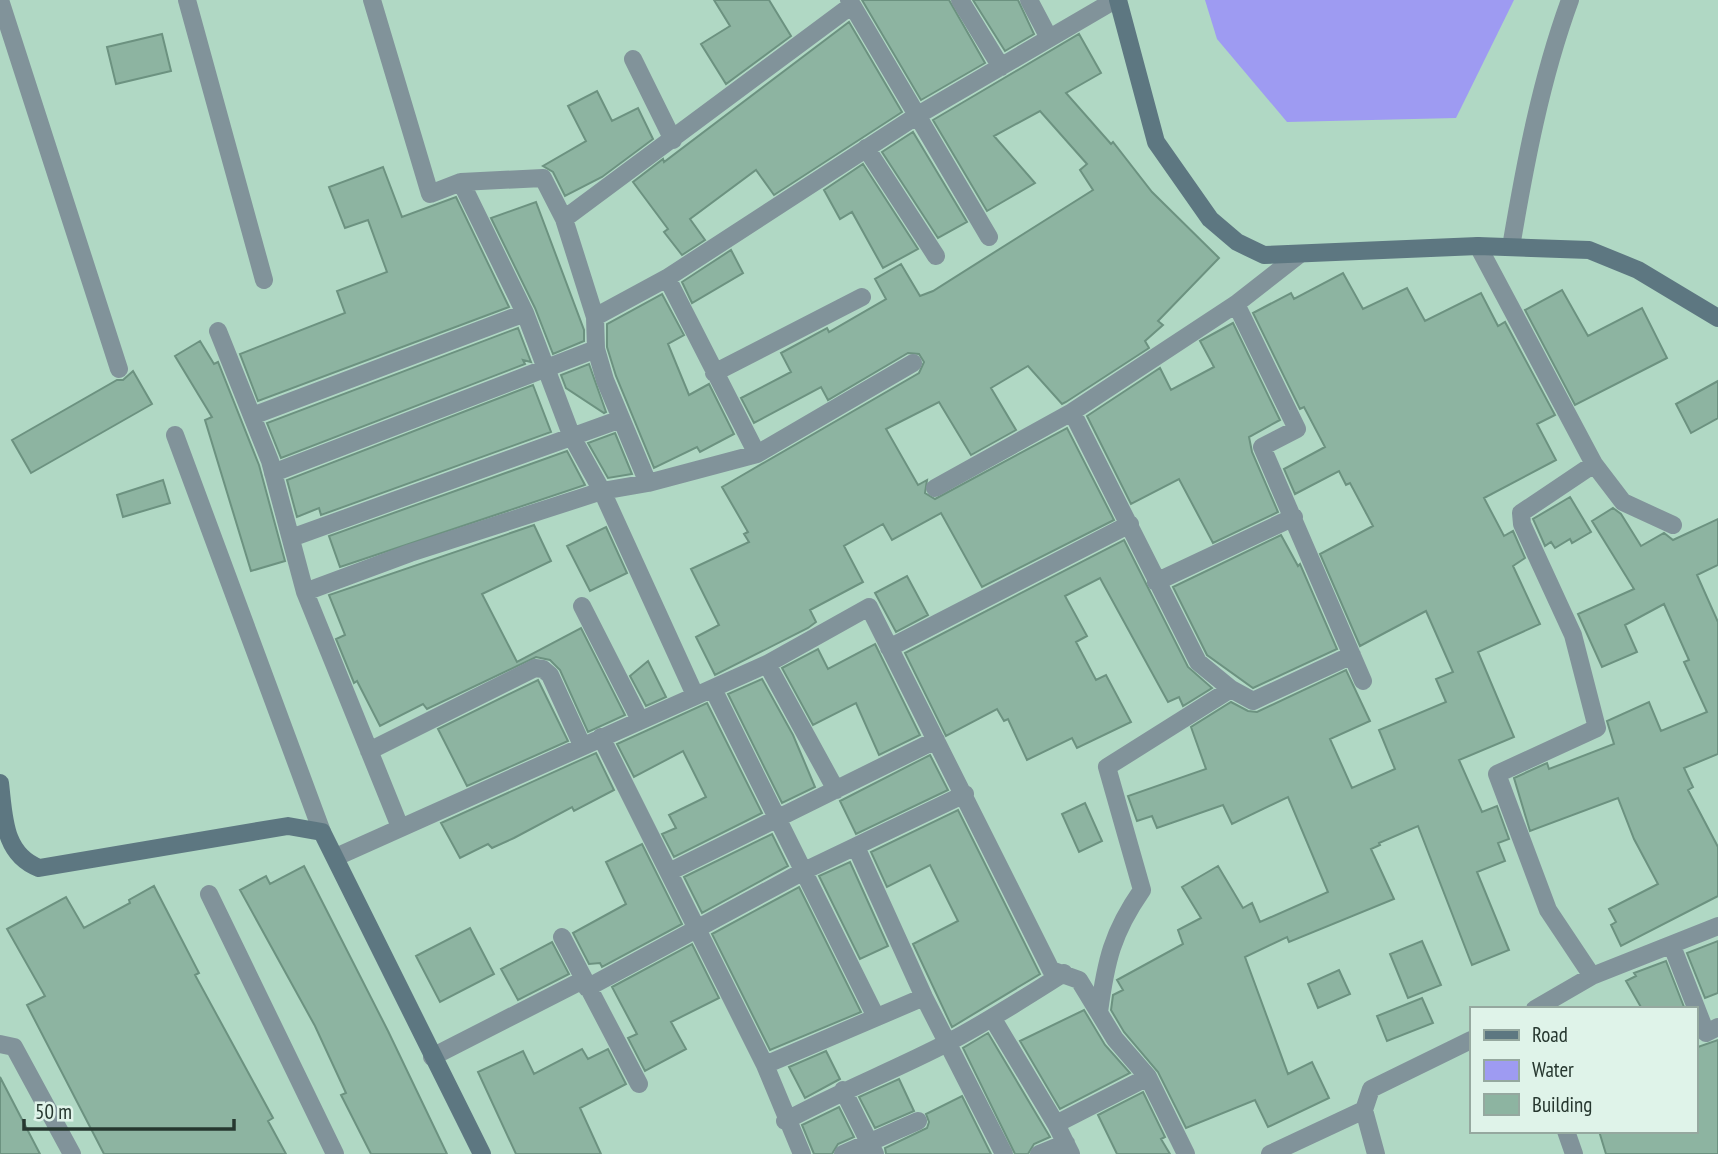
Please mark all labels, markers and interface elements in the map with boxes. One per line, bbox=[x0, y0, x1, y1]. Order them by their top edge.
legend bbox=[1470, 1007, 1697, 1133]
text: Road bbox=[1532, 1021, 1568, 1048]
text: Water bbox=[1532, 1056, 1574, 1083]
scale bar bbox=[24, 1088, 234, 1132]
text: Building bbox=[1532, 1091, 1592, 1118]
text: 50 m bbox=[35, 1098, 72, 1125]

